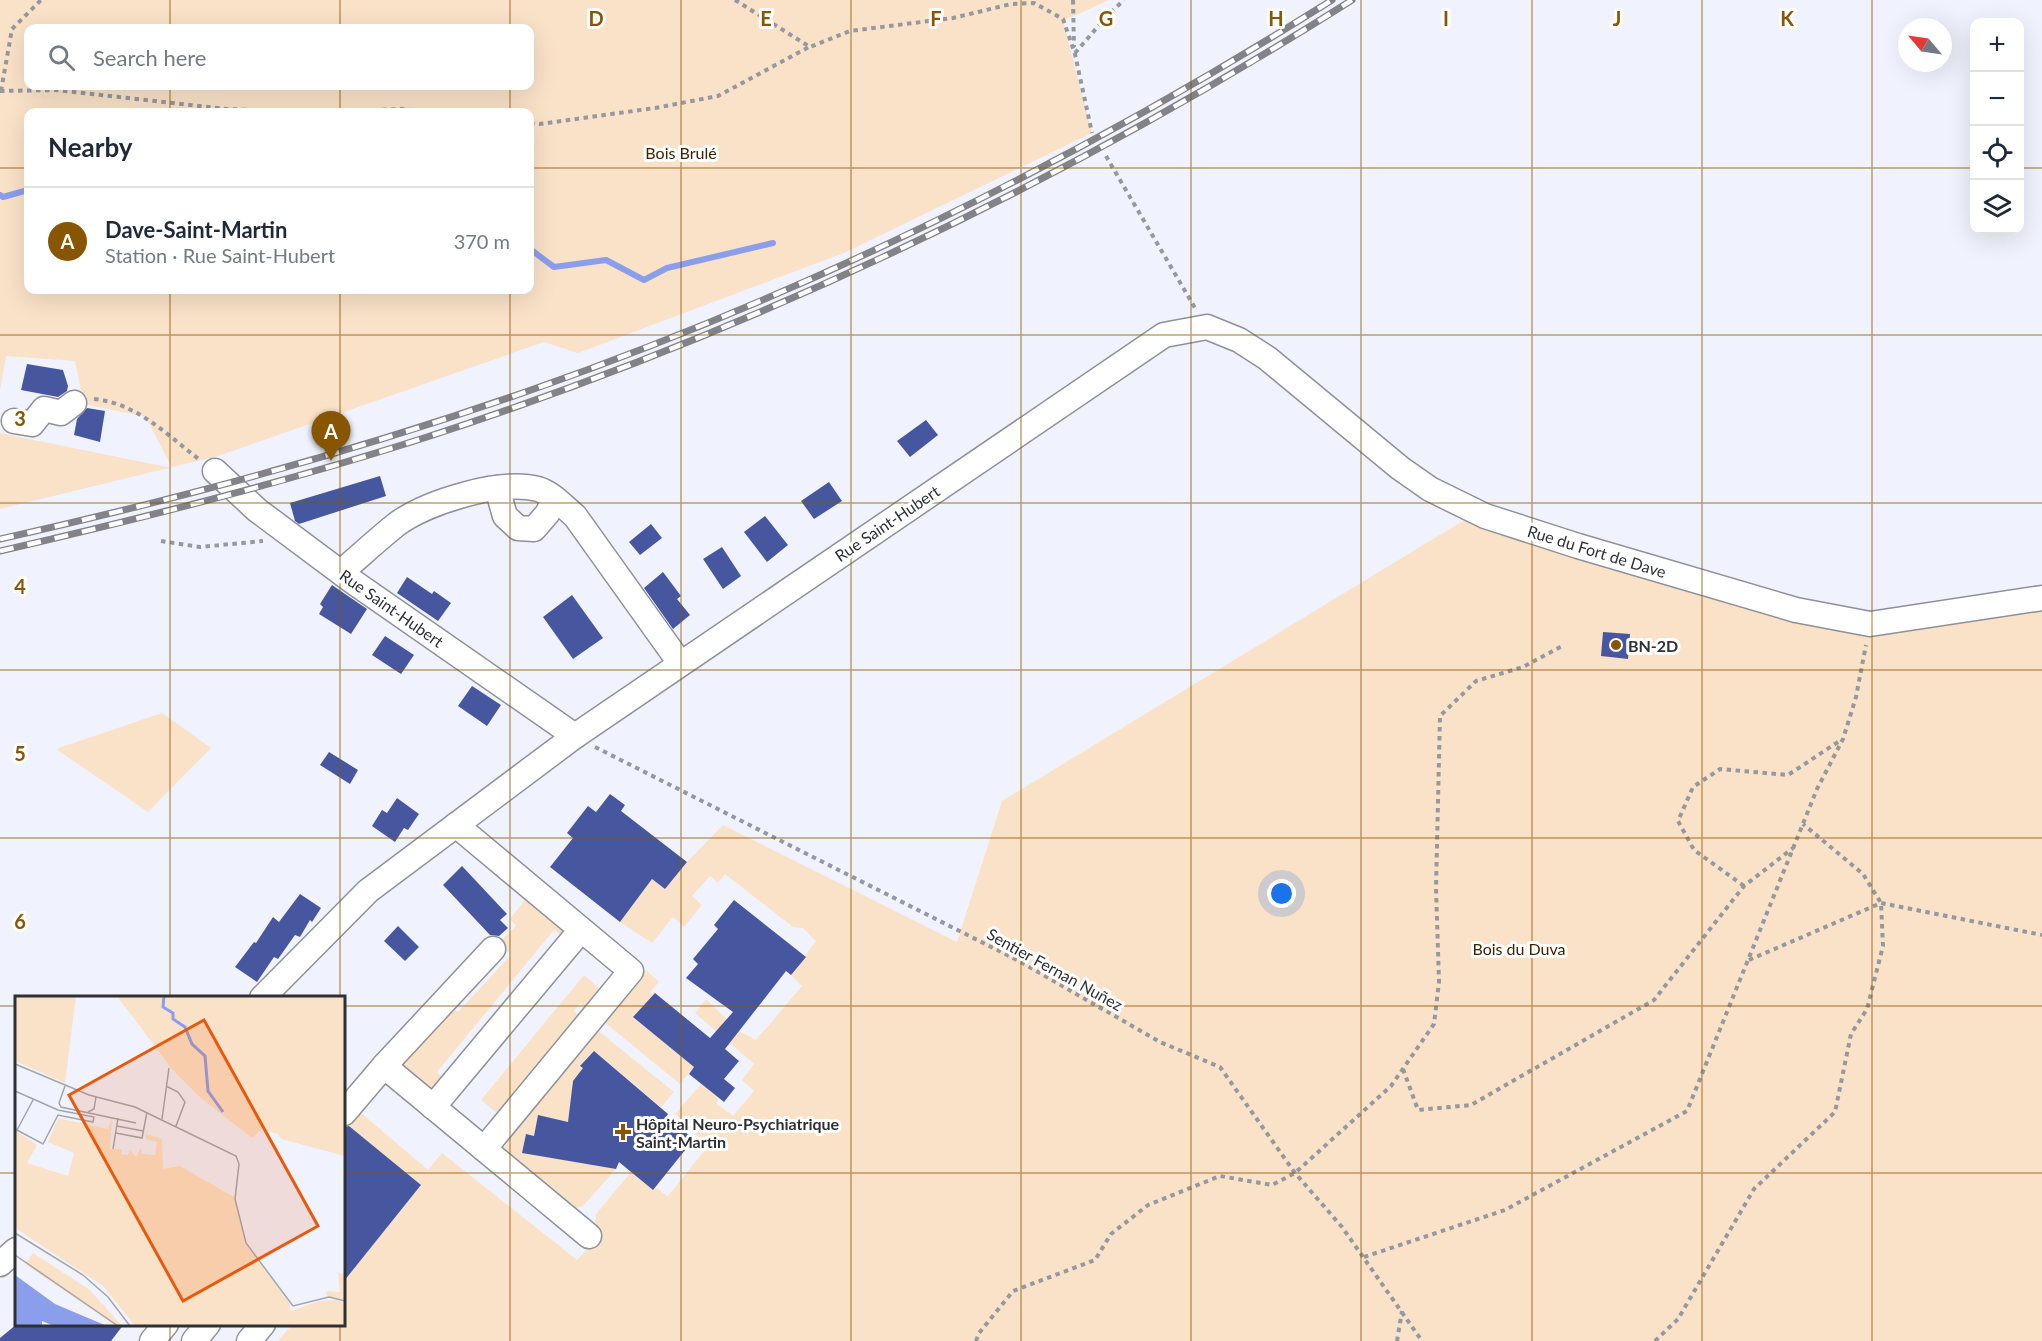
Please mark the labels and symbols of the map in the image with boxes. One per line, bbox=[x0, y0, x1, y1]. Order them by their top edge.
text: D bbox=[588, 6, 604, 30]
text: E bbox=[760, 6, 772, 30]
text: F bbox=[930, 6, 942, 30]
text: G bbox=[1099, 6, 1113, 30]
text: H bbox=[1268, 6, 1284, 30]
text: I bbox=[1443, 6, 1449, 30]
text: J bbox=[1613, 6, 1621, 30]
text: K bbox=[1780, 6, 1794, 30]
north arrow bbox=[1898, 18, 1952, 72]
park label: Bois Brulé bbox=[645, 143, 717, 162]
text: 3 bbox=[14, 406, 26, 430]
pin: A bbox=[312, 412, 350, 461]
street label: Rue Saint-Hubert bbox=[831, 481, 943, 565]
street label: Rue du Fort de Dave bbox=[1525, 521, 1669, 581]
street label: Rue Saint-Hubert bbox=[337, 565, 448, 651]
text: 4 bbox=[14, 574, 26, 598]
place label: BN-2D bbox=[1628, 636, 1678, 655]
marker: BN-2D bbox=[1609, 638, 1623, 652]
text: 5 bbox=[14, 741, 26, 765]
your location bbox=[1267, 879, 1296, 908]
text: 6 bbox=[14, 909, 26, 933]
street label: Sentier Fernan Nuñez bbox=[984, 924, 1126, 1014]
park label: Bois du Duva bbox=[1472, 939, 1566, 958]
inset map bbox=[15, 996, 345, 1326]
place label: Hôpital Neuro-Psychiatrique Saint-Martin bbox=[636, 1114, 840, 1151]
marker: Hôpital Neuro-Psychiatrique Saint-Martin bbox=[614, 1123, 632, 1141]

